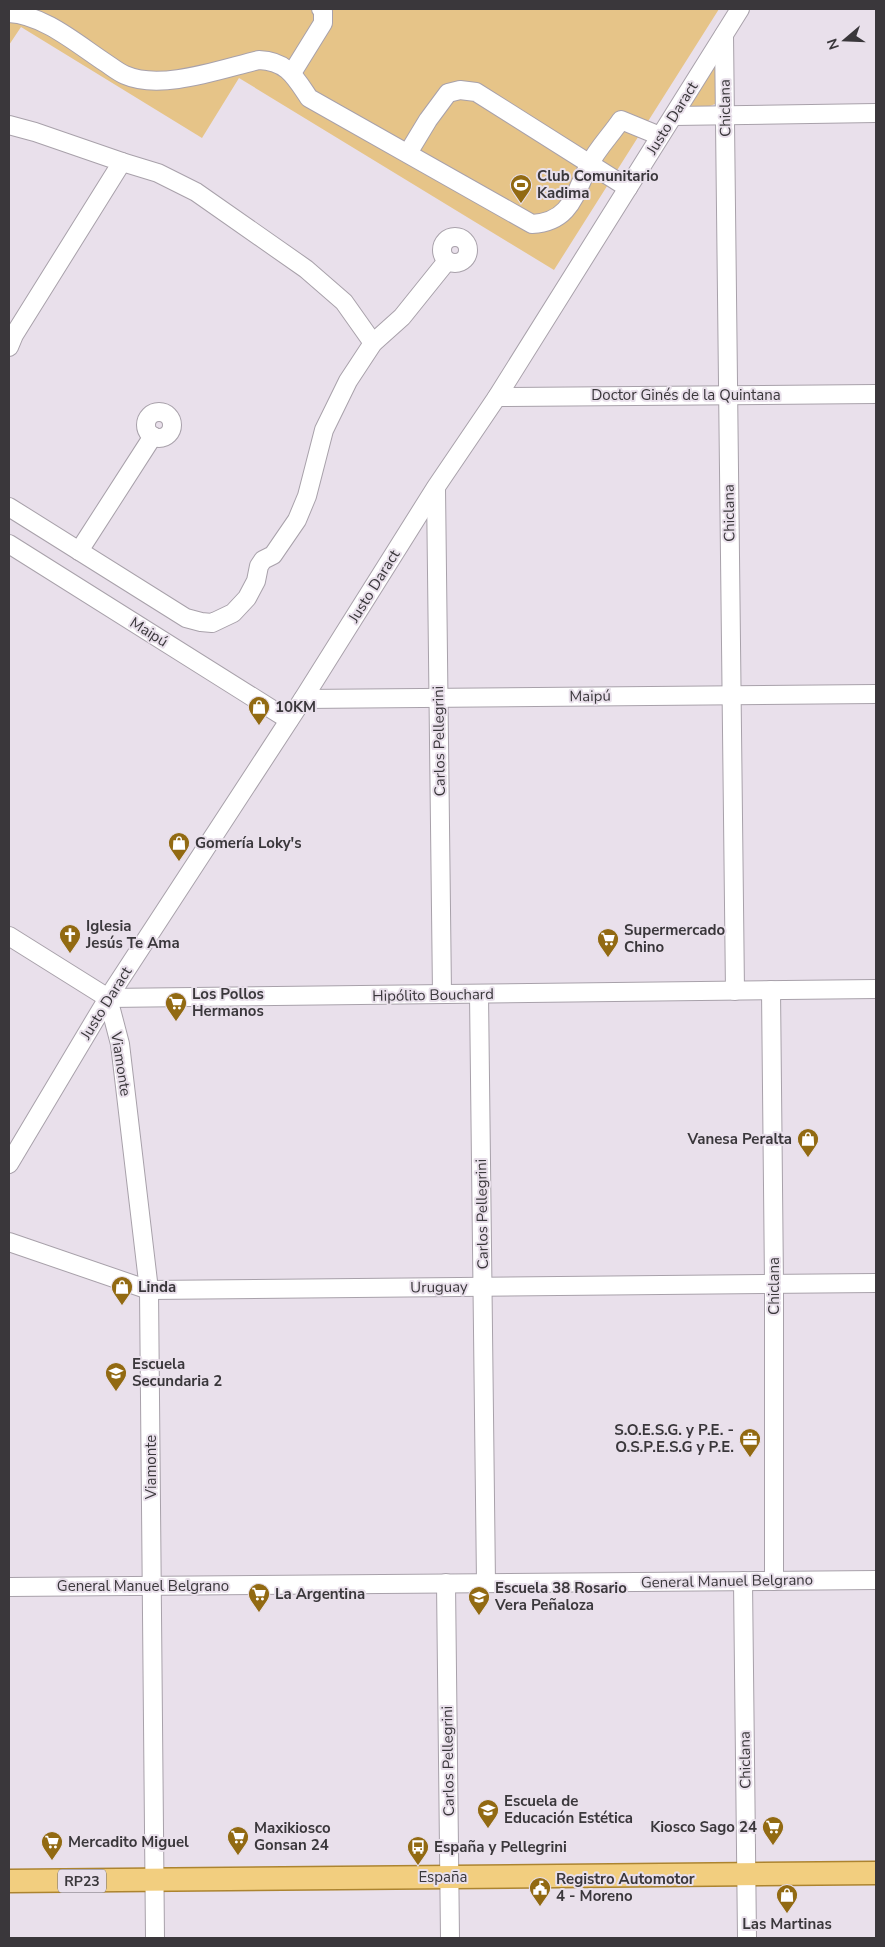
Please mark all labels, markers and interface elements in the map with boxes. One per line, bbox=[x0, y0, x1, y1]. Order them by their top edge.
north arrow bbox=[820, 15, 870, 65]
text: N bbox=[822, 36, 844, 52]
street label: Justo Daract bbox=[641, 77, 703, 159]
street label: Chiclana bbox=[714, 79, 736, 137]
place label: Club Comunitario Kadima bbox=[537, 166, 659, 203]
sports icon: Club Comunitario Kadima bbox=[509, 173, 533, 204]
street label: Doctor Ginés de la Quintana bbox=[591, 385, 781, 405]
street label: Chiclana bbox=[718, 484, 740, 542]
street label: Justo Daract bbox=[343, 545, 405, 627]
street label: Maipú bbox=[126, 613, 172, 651]
street label: Carlos Pellegrini bbox=[428, 686, 450, 796]
street label: Maipú bbox=[569, 686, 611, 706]
shop icon: 10KM bbox=[247, 695, 271, 726]
place label: 10KM bbox=[275, 697, 316, 717]
shop icon: Gomería Loky's bbox=[167, 831, 191, 862]
place label: Gomería Loky's bbox=[195, 833, 302, 853]
place label: Iglesia Jesús Te Ama bbox=[85, 916, 180, 953]
place label: Supermercado Chino bbox=[624, 920, 725, 957]
church icon: Iglesia Jesús Te Ama bbox=[58, 923, 82, 954]
supermarket icon: Supermercado Chino bbox=[596, 927, 620, 958]
street label: Justo Daract bbox=[75, 962, 137, 1044]
place label: Los Pollos Hermanos bbox=[192, 984, 264, 1021]
street label: Hipólito Bouchard bbox=[372, 984, 494, 1006]
supermarket icon: Los Pollos Hermanos bbox=[164, 991, 188, 1022]
street label: Viamonte bbox=[106, 1030, 136, 1097]
shop icon: Vanesa Peralta bbox=[796, 1127, 820, 1158]
place label: Vanesa Peralta bbox=[686, 1129, 792, 1149]
street label: Carlos Pellegrini bbox=[471, 1159, 493, 1269]
street label: Chiclana bbox=[764, 1257, 784, 1315]
shop icon: Linda bbox=[110, 1275, 134, 1306]
street label: Uruguay bbox=[410, 1276, 468, 1298]
place label: Linda bbox=[138, 1277, 176, 1297]
place label: Escuela Secundaria 2 bbox=[132, 1354, 222, 1391]
school or university icon: Escuela Secundaria 2 bbox=[104, 1361, 128, 1392]
place label: S.O.E.S.G. y P.E. - O.S.P.E.S.G y P.E. bbox=[614, 1420, 734, 1457]
office icon: S.O.E.S.G. y P.E. - O.S.P.E.S.G y P.E. bbox=[738, 1427, 762, 1458]
street label: Viamonte bbox=[141, 1435, 161, 1500]
street label: General Manuel Belgrano bbox=[641, 1569, 813, 1593]
street label: General Manuel Belgrano bbox=[57, 1576, 229, 1596]
place label: Escuela 38 Rosario Vera Peñaloza bbox=[494, 1578, 627, 1615]
supermarket icon: La Argentina bbox=[247, 1582, 271, 1613]
place label: La Argentina bbox=[275, 1584, 365, 1604]
school or university icon: Escuela 38 Rosario Vera Peñaloza bbox=[467, 1585, 491, 1616]
street label: Carlos Pellegrini bbox=[437, 1706, 459, 1816]
street label: Chiclana bbox=[734, 1731, 756, 1789]
place label: Escuela de Educación Estética bbox=[504, 1791, 633, 1828]
school or university icon: Escuela de Educación Estética bbox=[476, 1798, 500, 1829]
supermarket icon: Kiosco Sago 24 bbox=[761, 1815, 785, 1846]
place label: Kiosco Sago 24 bbox=[650, 1817, 757, 1837]
place label: Maxikiosco Gonsan 24 bbox=[254, 1818, 331, 1855]
supermarket icon: Maxikiosco Gonsan 24 bbox=[226, 1825, 250, 1856]
supermarket icon: Mercadito Miguel bbox=[40, 1830, 64, 1861]
place label: Mercadito Miguel bbox=[68, 1832, 189, 1852]
bus stop icon: España y Pellegrini bbox=[406, 1835, 430, 1866]
place label: España y Pellegrini bbox=[434, 1837, 567, 1857]
street label: España bbox=[418, 1867, 468, 1887]
place label: Registro Automotor 4 - Moreno bbox=[556, 1869, 695, 1906]
road number: RP23 bbox=[58, 1870, 106, 1892]
public building icon: Registro Automotor 4 - Moreno bbox=[528, 1876, 552, 1907]
shop icon: Las Martinas bbox=[775, 1883, 799, 1914]
place label: Las Martinas bbox=[742, 1914, 832, 1934]

